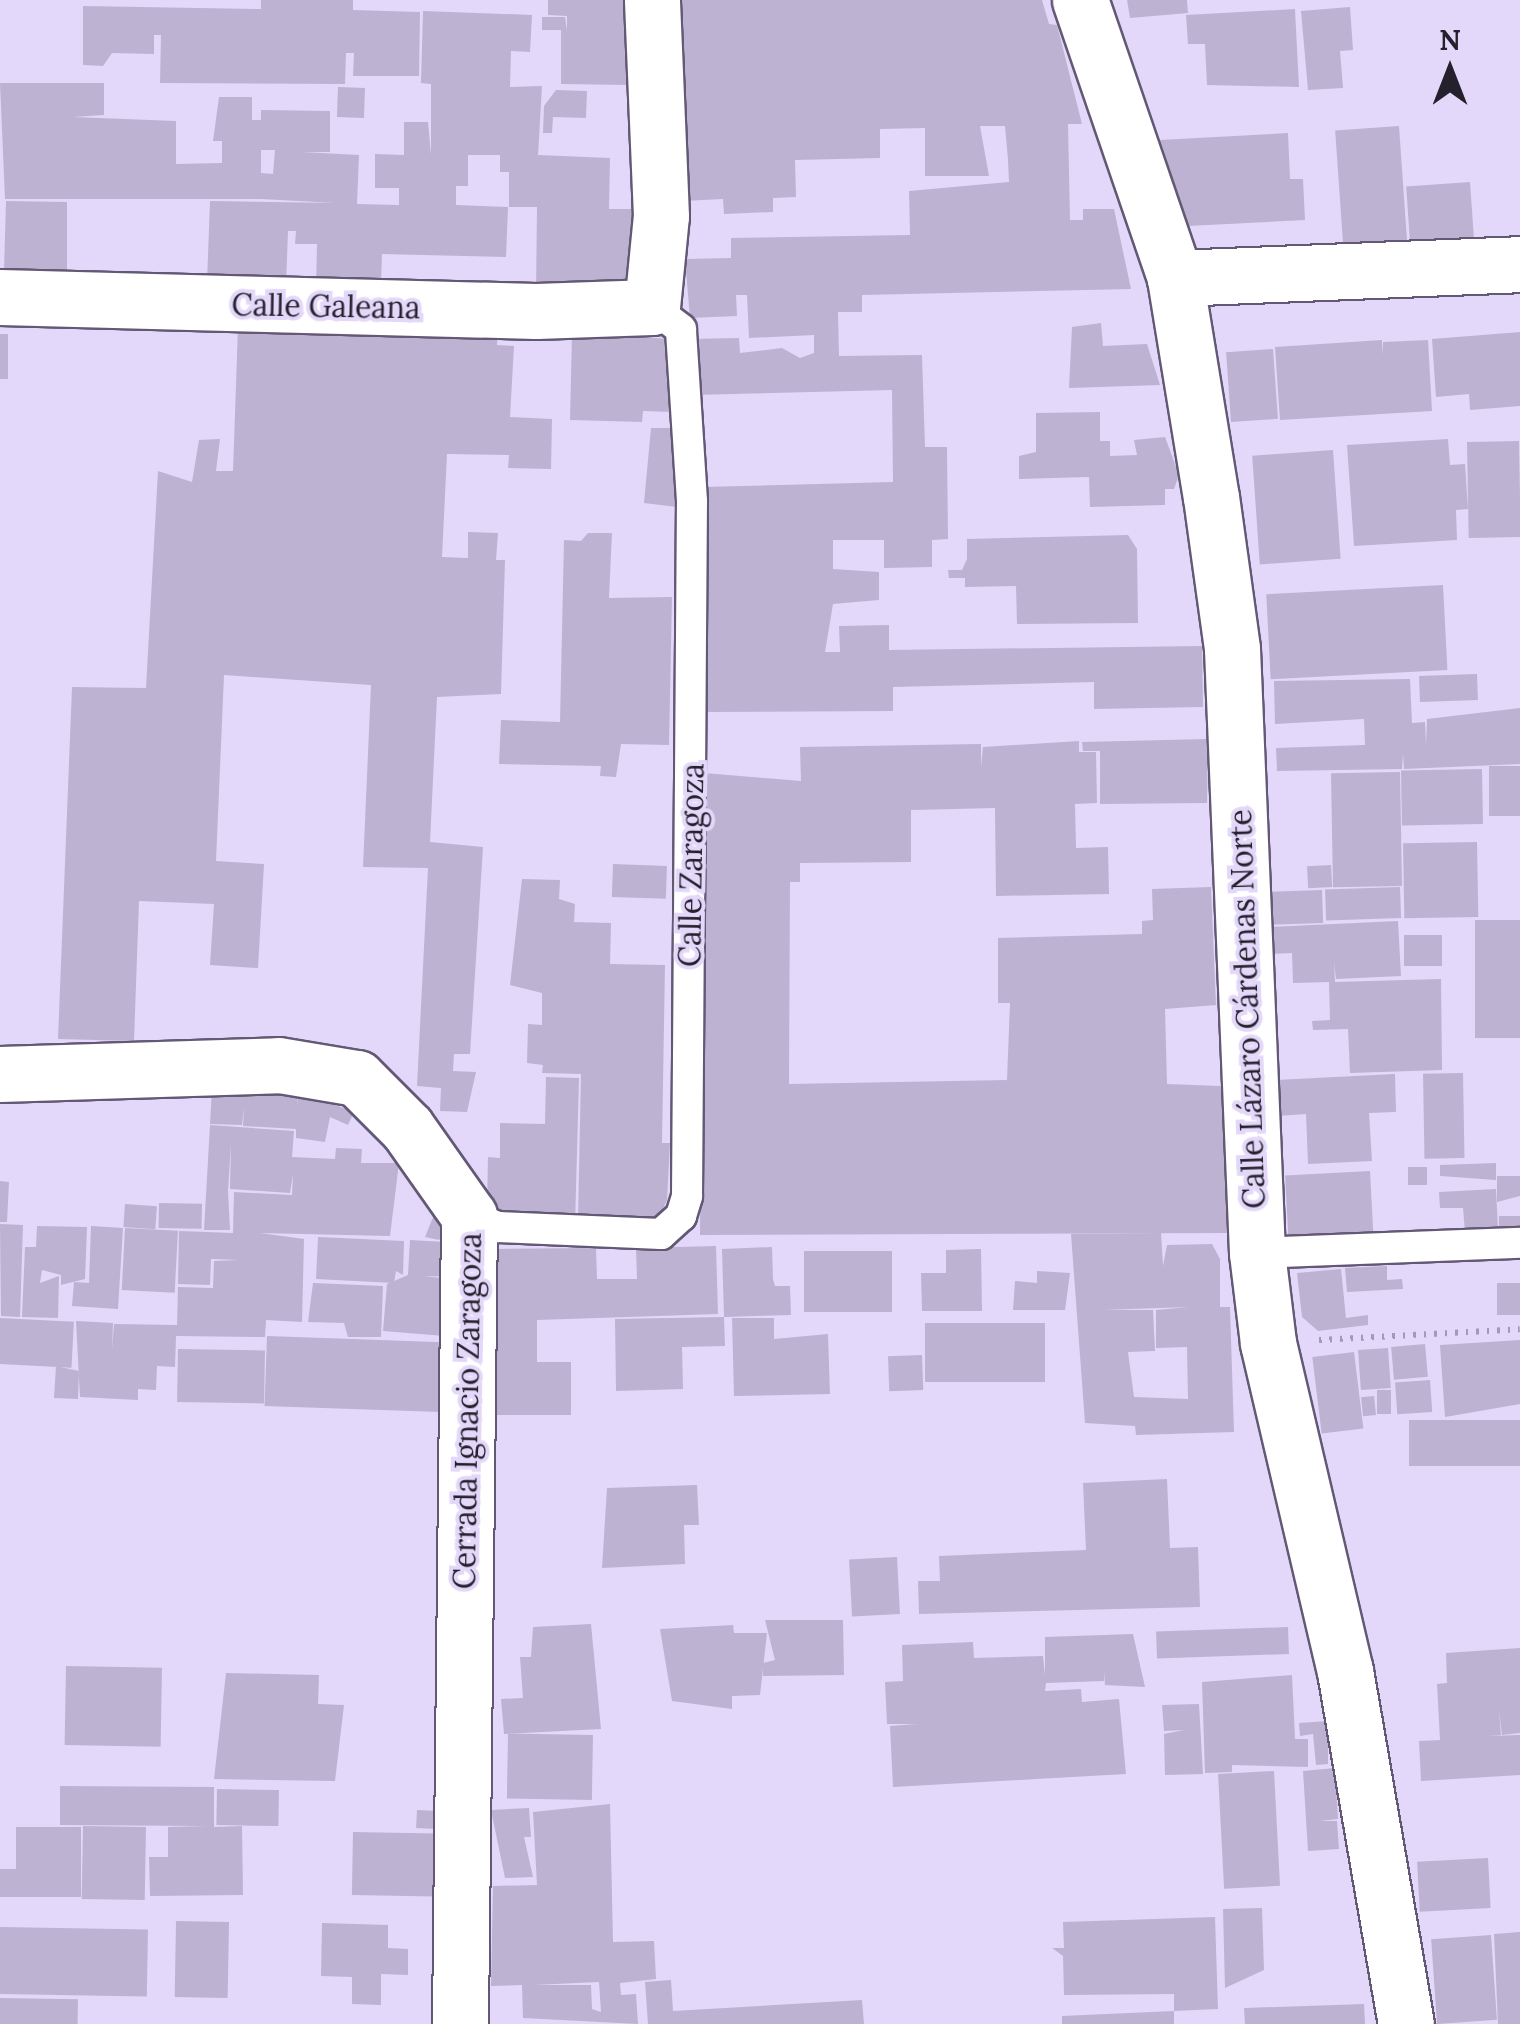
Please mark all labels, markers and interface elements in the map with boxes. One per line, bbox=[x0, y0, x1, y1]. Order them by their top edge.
north arrow bbox=[1400, 20, 1500, 120]
text: N bbox=[1439, 22, 1461, 58]
street label: Calle Galeana bbox=[231, 286, 421, 326]
street label: Calle Zaragoza bbox=[671, 763, 711, 967]
street label: Calle Lázaro Cárdenas Norte bbox=[1222, 809, 1272, 1209]
street label: Cerrada Ignacio Zaragoza bbox=[446, 1233, 488, 1589]

